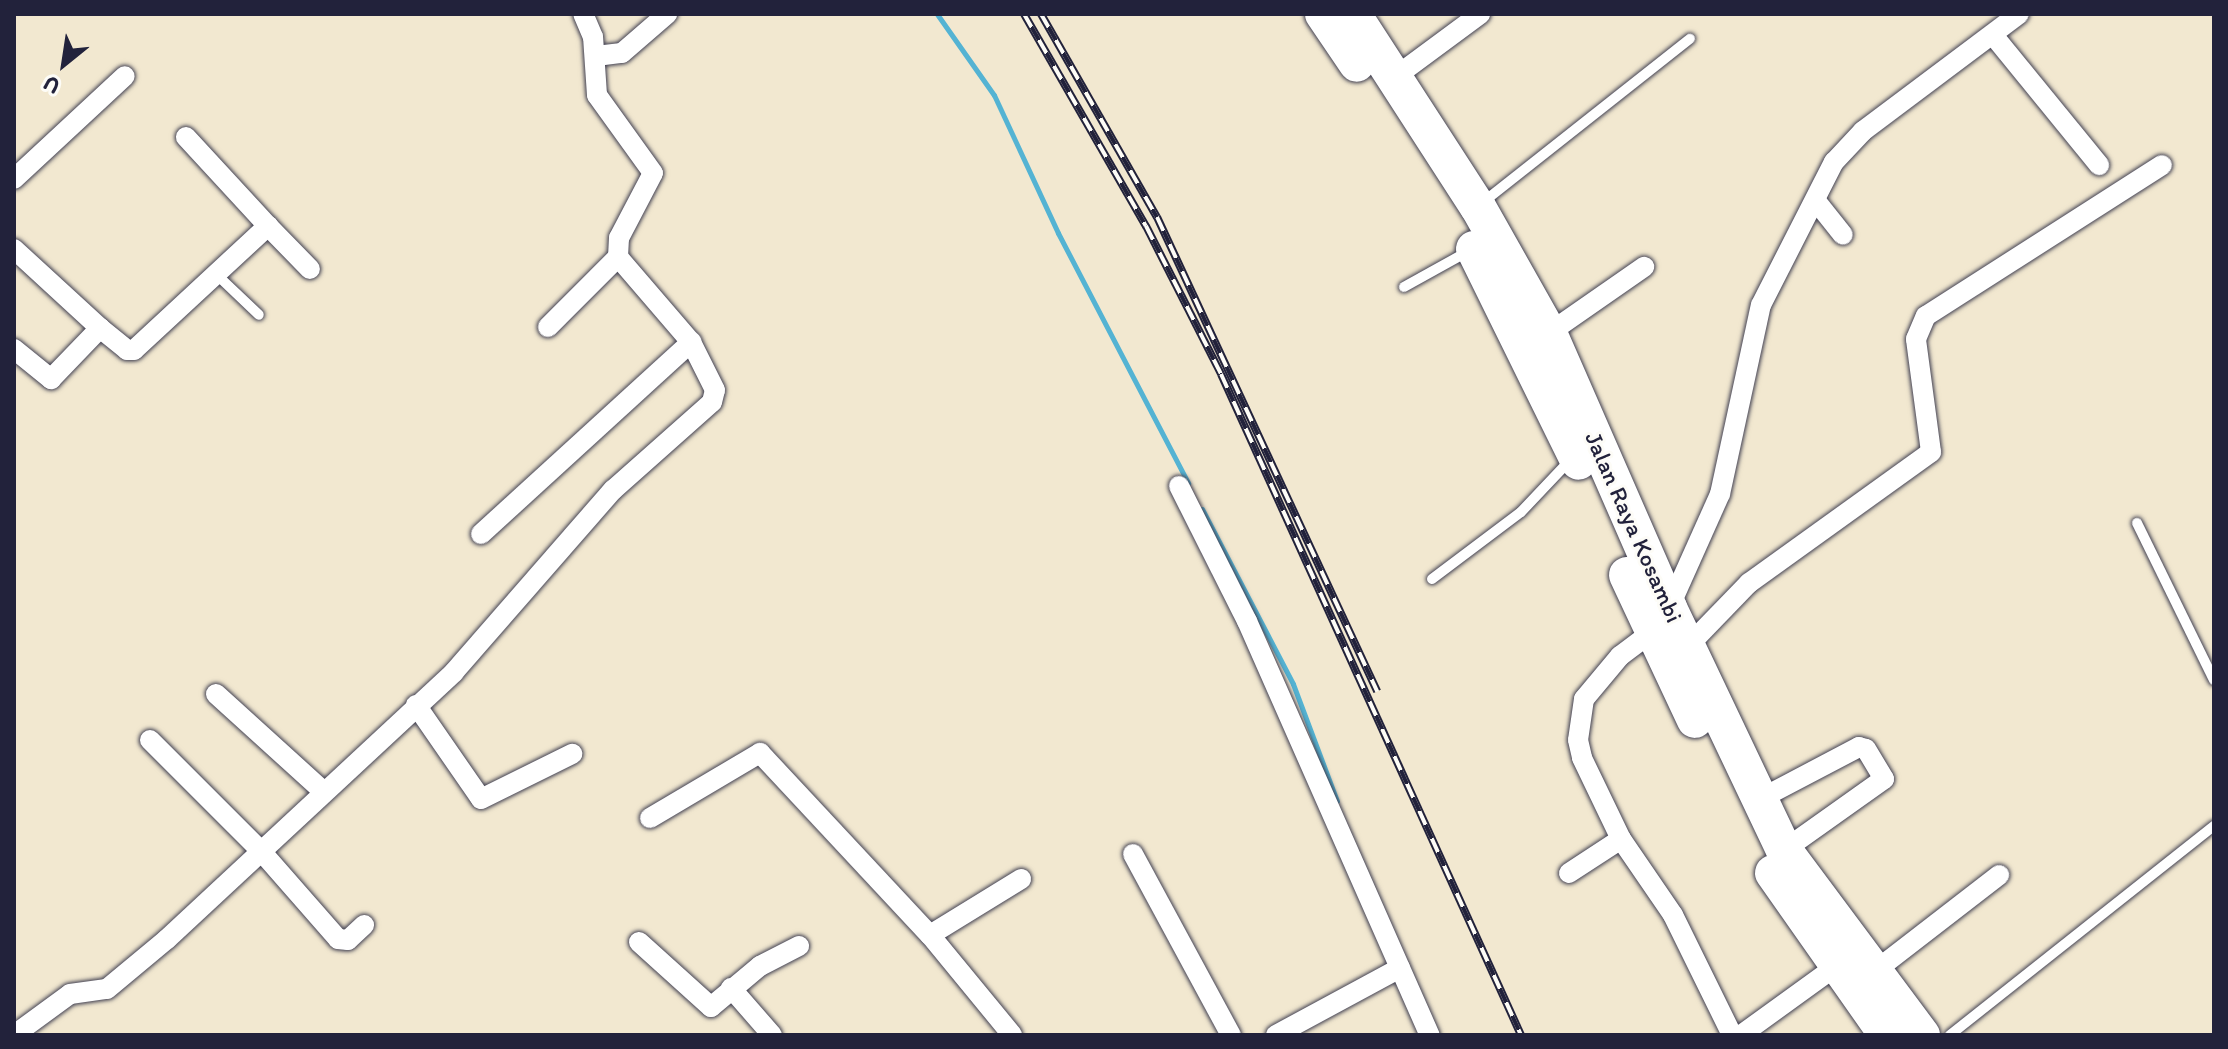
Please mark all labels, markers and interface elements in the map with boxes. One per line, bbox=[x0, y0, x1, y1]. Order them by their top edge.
north arrow bbox=[24, 24, 104, 104]
text: U bbox=[39, 70, 65, 101]
street label: Jalan Raya Kosambi bbox=[1579, 428, 1689, 626]

